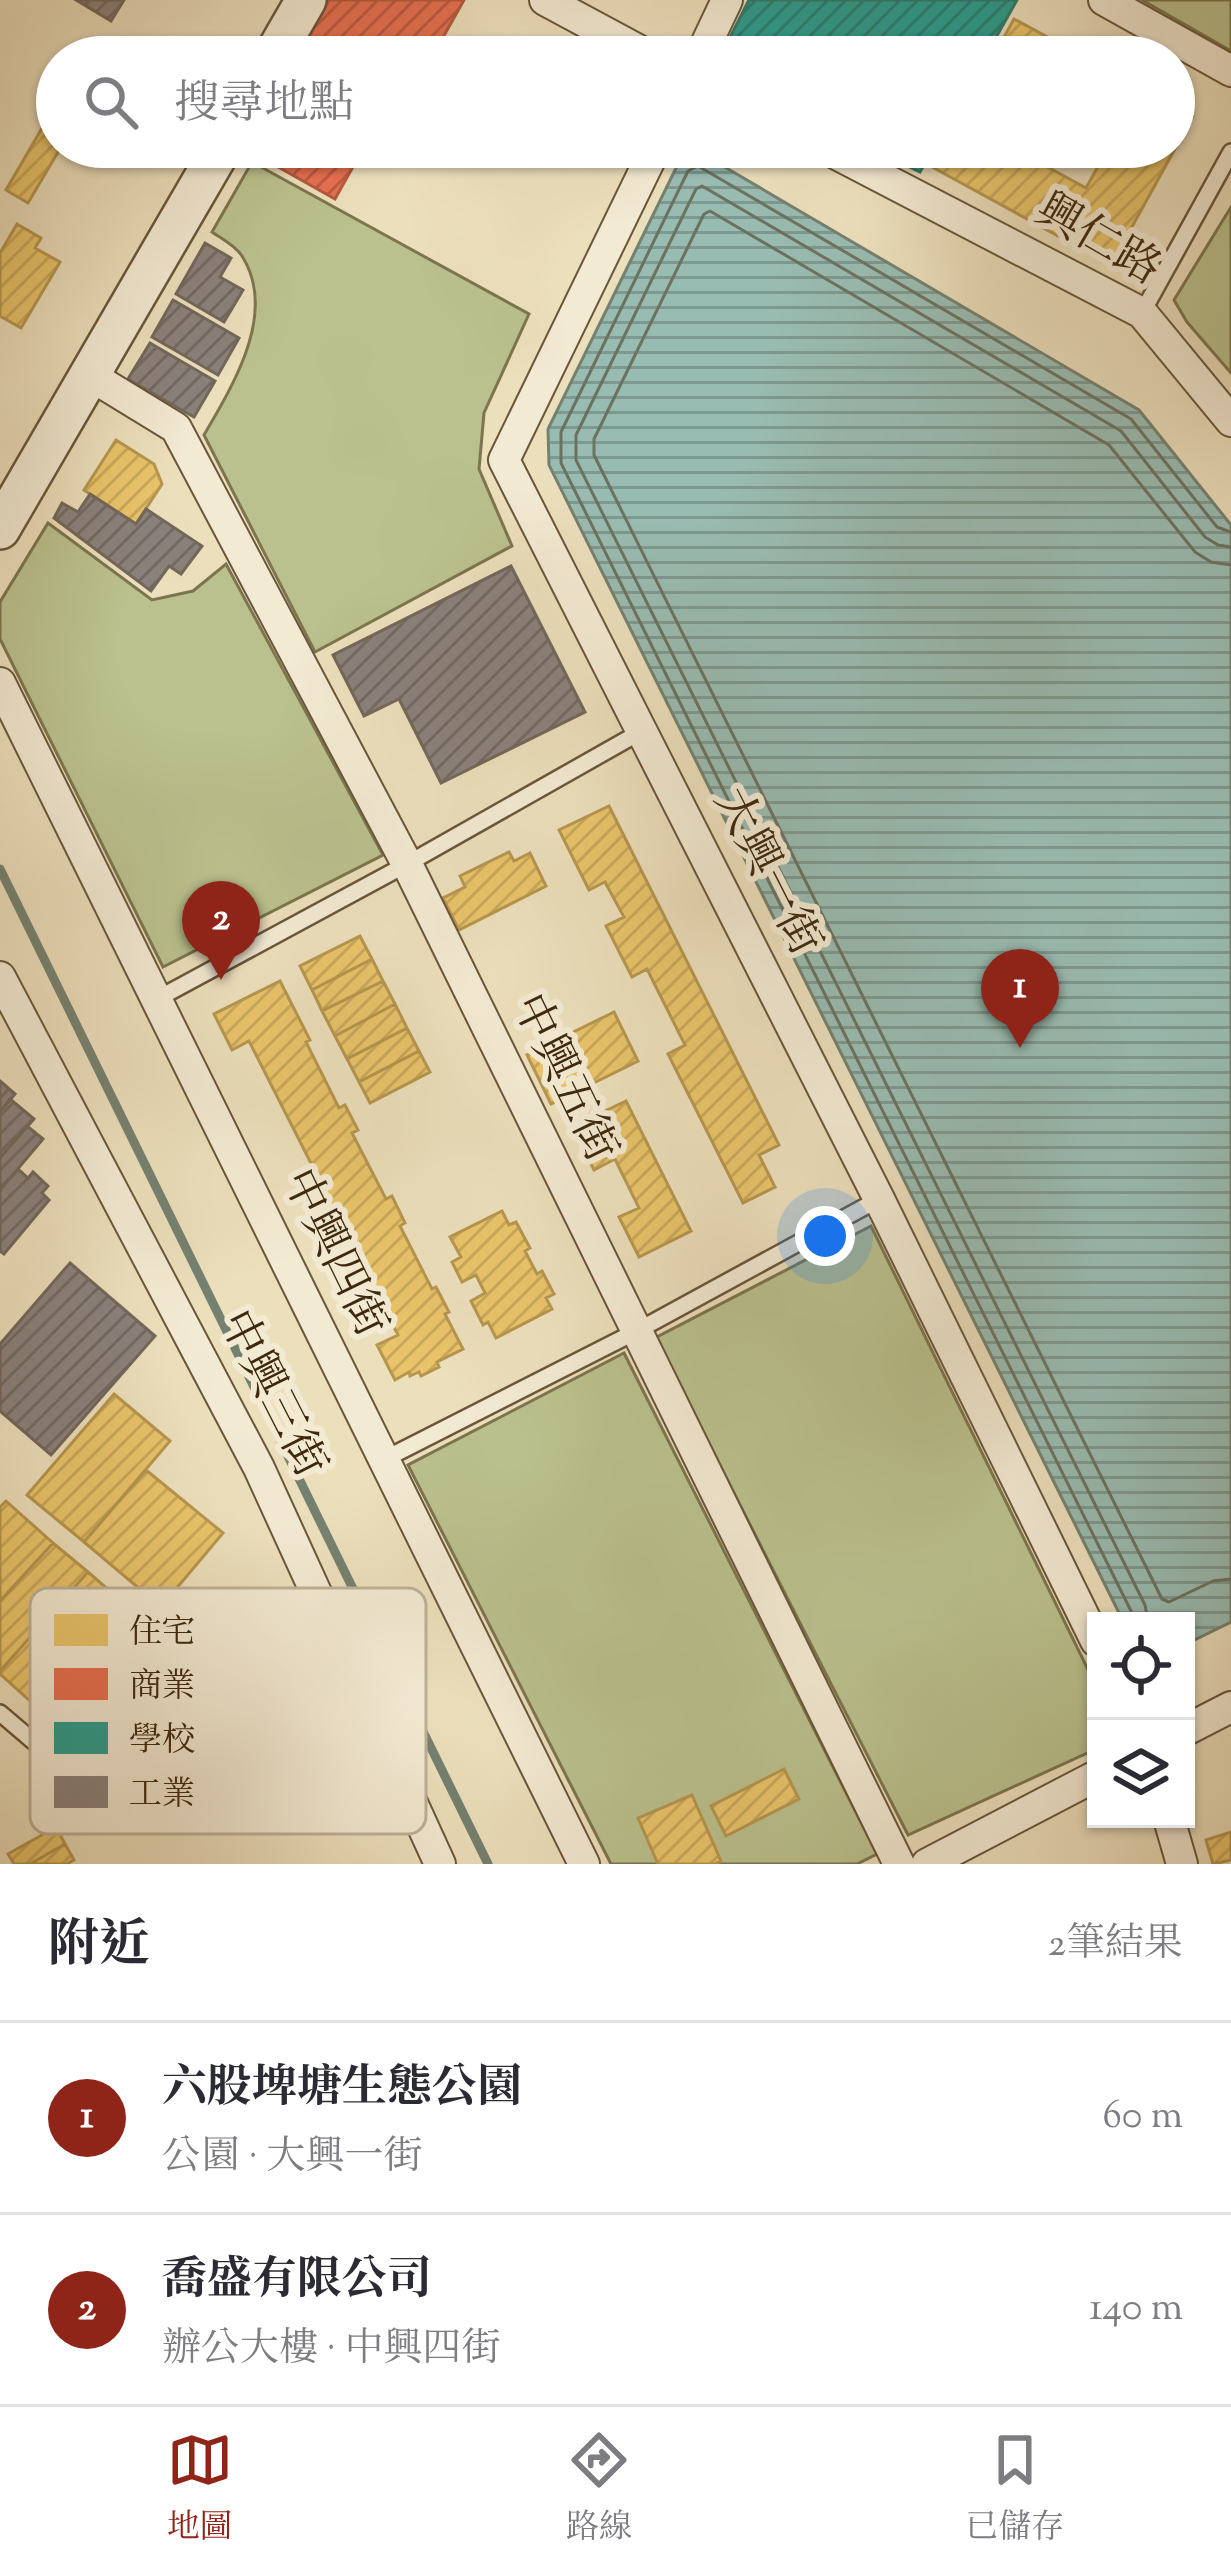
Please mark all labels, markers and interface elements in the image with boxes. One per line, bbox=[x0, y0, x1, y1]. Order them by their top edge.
search box bbox=[36, 36, 1195, 168]
icon: search bbox=[78, 69, 144, 135]
text: 搜尋地點 bbox=[174, 74, 354, 139]
street label: 興仁路 bbox=[1022, 180, 1172, 304]
street label: 大興一街 bbox=[695, 778, 835, 968]
pin: 2 bbox=[182, 881, 260, 980]
pin: 1 bbox=[981, 949, 1059, 1048]
street label: 中興五街 bbox=[493, 984, 631, 1174]
street label: 中興四街 bbox=[263, 1159, 401, 1349]
your location bbox=[795, 1206, 855, 1266]
street label: 中興三街 bbox=[200, 1300, 340, 1490]
legend bbox=[30, 1588, 426, 1834]
text: 住宅 bbox=[129, 1610, 195, 1658]
map controls bbox=[1087, 1612, 1195, 1828]
button: locate bbox=[1087, 1612, 1195, 1720]
text: 商業 bbox=[129, 1664, 195, 1712]
text: 學校 bbox=[129, 1718, 195, 1766]
button: layers bbox=[1087, 1720, 1195, 1828]
text: 工業 bbox=[129, 1772, 195, 1820]
text: 附近 bbox=[48, 1911, 150, 1984]
text: 2筆結果 bbox=[1048, 1918, 1183, 1974]
text: 六股埤塘生態公園 bbox=[162, 2058, 522, 2123]
text: 1 bbox=[80, 2090, 94, 2146]
text: 60 m bbox=[1102, 2090, 1183, 2146]
text: 公園 · 大興一街 bbox=[162, 2131, 422, 2187]
text: 喬盛有限公司 bbox=[162, 2250, 432, 2315]
text: 2 bbox=[78, 2282, 96, 2338]
text: 140 m bbox=[1089, 2282, 1183, 2338]
text: 辦公大樓 · 中興四街 bbox=[162, 2323, 500, 2379]
tab: 地圖 bbox=[167, 2427, 233, 2553]
tab: 路線 bbox=[566, 2427, 632, 2553]
tab: 已儲存 bbox=[965, 2427, 1064, 2553]

